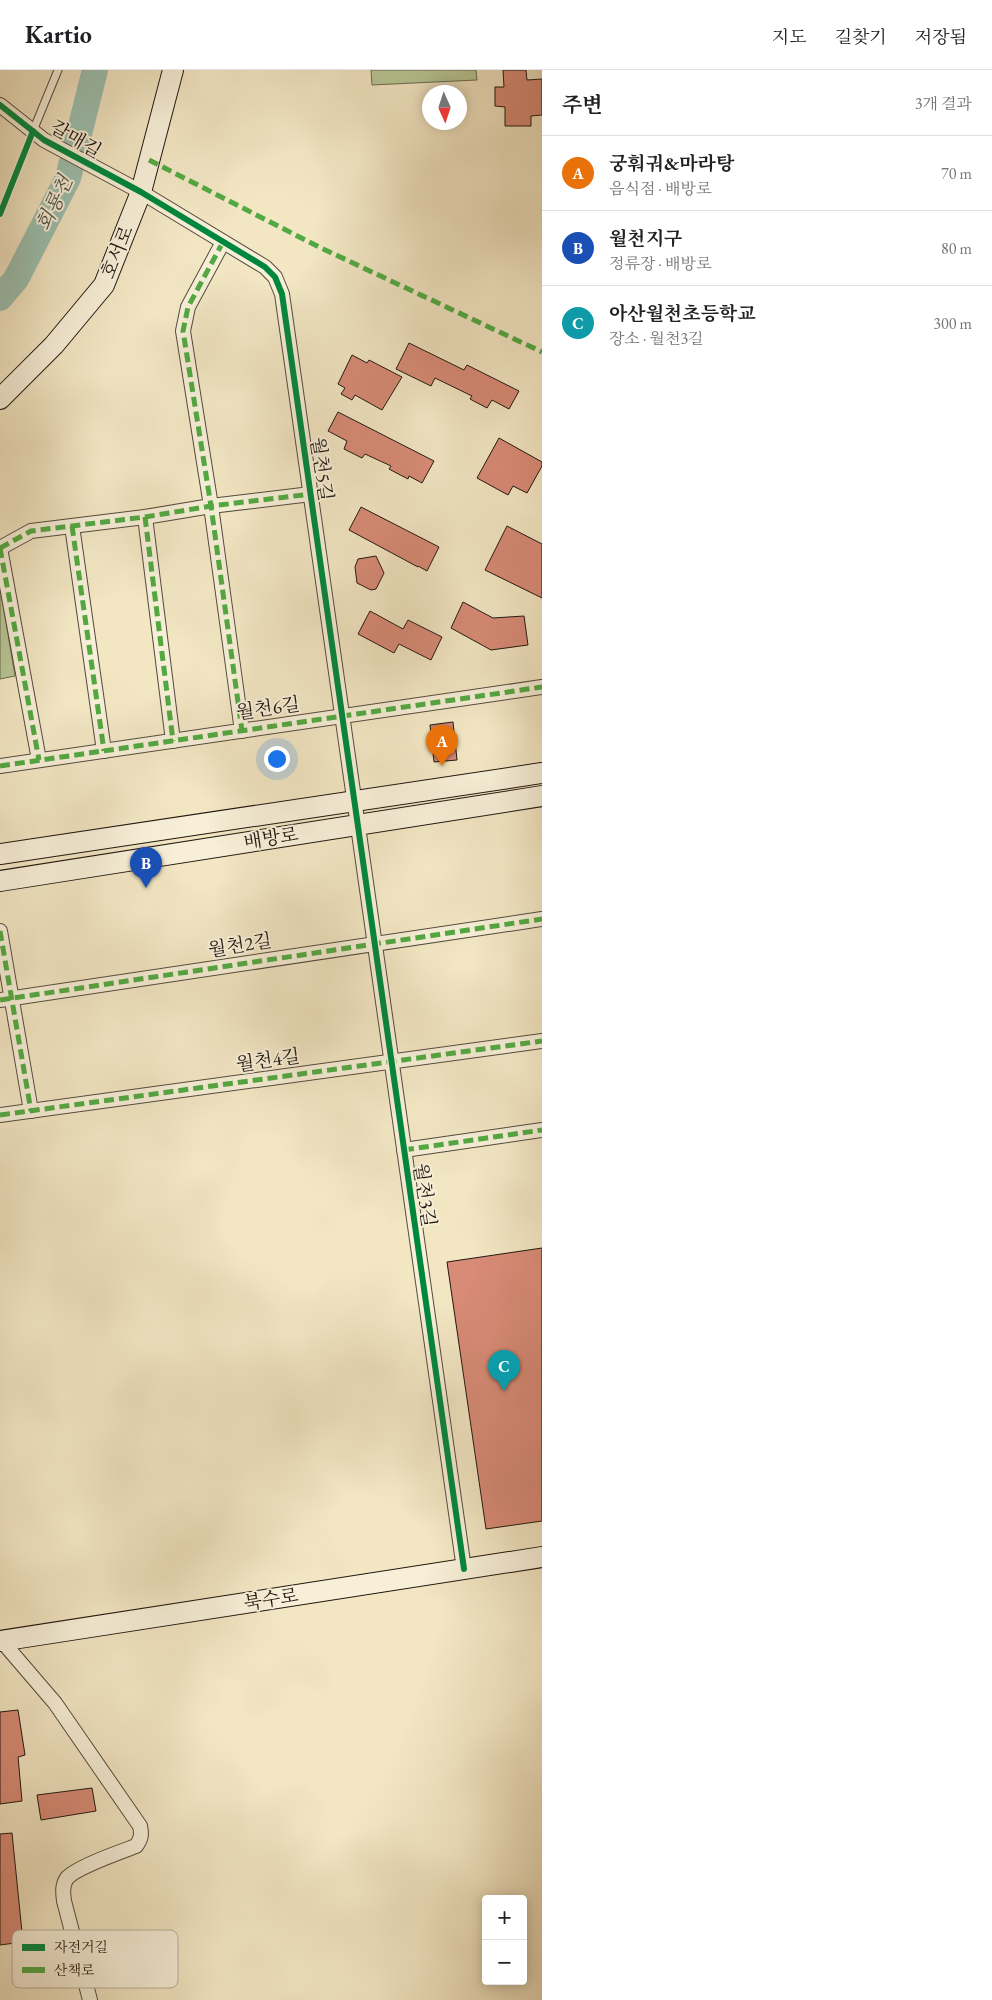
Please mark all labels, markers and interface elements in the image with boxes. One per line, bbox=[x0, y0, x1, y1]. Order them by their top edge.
text: Kartio bbox=[25, 19, 92, 50]
text: 지도 bbox=[772, 25, 807, 48]
text: 길찾기 bbox=[835, 25, 887, 48]
text: 저장됨 bbox=[915, 25, 967, 48]
north arrow bbox=[422, 85, 467, 130]
text: 주변 bbox=[562, 91, 603, 118]
text: 3개 결과 bbox=[915, 93, 972, 114]
street label: 갈매길 bbox=[46, 114, 106, 164]
text: 궁훠궈&마라탕 bbox=[609, 151, 734, 176]
text: A bbox=[572, 163, 584, 184]
text: 70 m bbox=[941, 163, 972, 184]
water label: 회룡천 bbox=[30, 170, 79, 235]
text: 음식점 · 배방로 bbox=[609, 178, 711, 199]
street label: 호서로 bbox=[95, 222, 139, 282]
text: 월천지구 bbox=[609, 226, 682, 251]
text: B bbox=[573, 238, 583, 259]
text: 80 m bbox=[941, 238, 972, 259]
text: 정류장 · 배방로 bbox=[609, 253, 711, 274]
text: 아산월천초등학교 bbox=[609, 301, 756, 326]
text: C bbox=[572, 313, 584, 334]
text: 300 m bbox=[933, 313, 972, 334]
text: 장소 · 월천3길 bbox=[609, 328, 704, 349]
street label: 월천5길 bbox=[305, 435, 339, 503]
street label: 월천6길 bbox=[234, 691, 302, 725]
pin: A bbox=[426, 725, 458, 766]
your location bbox=[264, 746, 290, 772]
street label: 배방로 bbox=[242, 821, 300, 855]
pin: B bbox=[130, 847, 162, 888]
street label: 월천2길 bbox=[206, 928, 274, 962]
street label: 월천4길 bbox=[234, 1043, 302, 1077]
street label: 월천3길 bbox=[408, 1161, 442, 1229]
pin: C bbox=[488, 1350, 520, 1391]
street label: 북수로 bbox=[242, 1582, 300, 1616]
map controls bbox=[482, 1895, 527, 1985]
button: + bbox=[482, 1895, 527, 1940]
legend bbox=[12, 1930, 178, 1988]
text: 자전거길 bbox=[54, 1938, 108, 1956]
button: − bbox=[482, 1940, 527, 1985]
text: 산책로 bbox=[54, 1961, 95, 1979]

